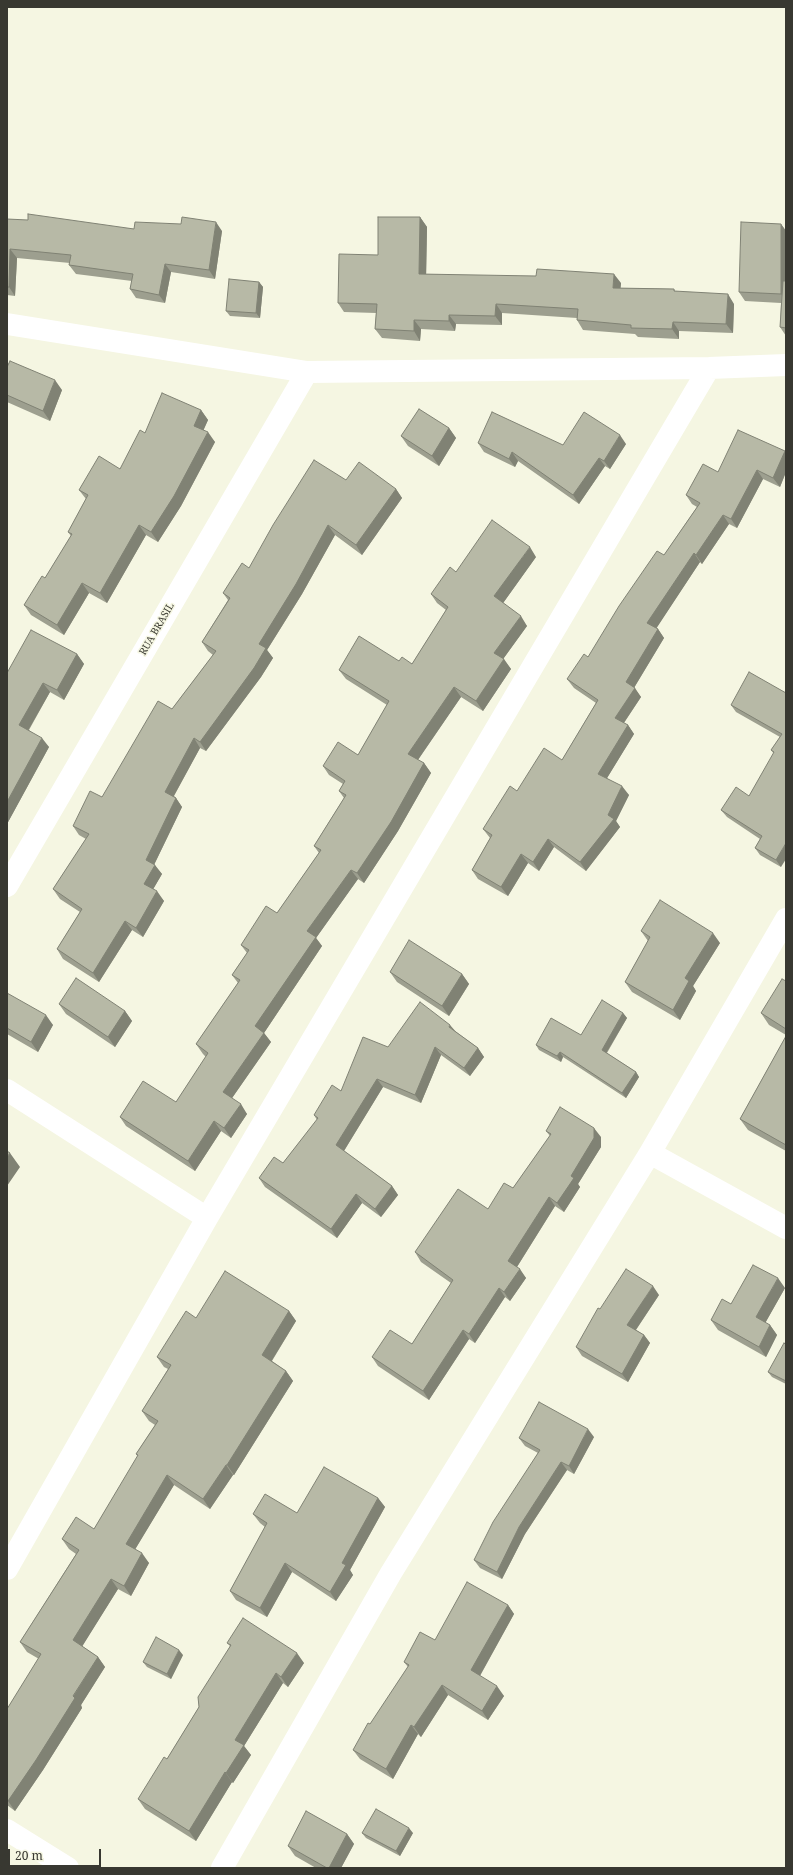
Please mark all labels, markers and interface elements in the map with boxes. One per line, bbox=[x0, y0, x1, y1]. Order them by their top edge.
street label: RUA BRASIL bbox=[137, 601, 177, 657]
scale bar bbox=[10, 1841, 103, 1867]
text: 20 m bbox=[15, 1847, 43, 1864]

